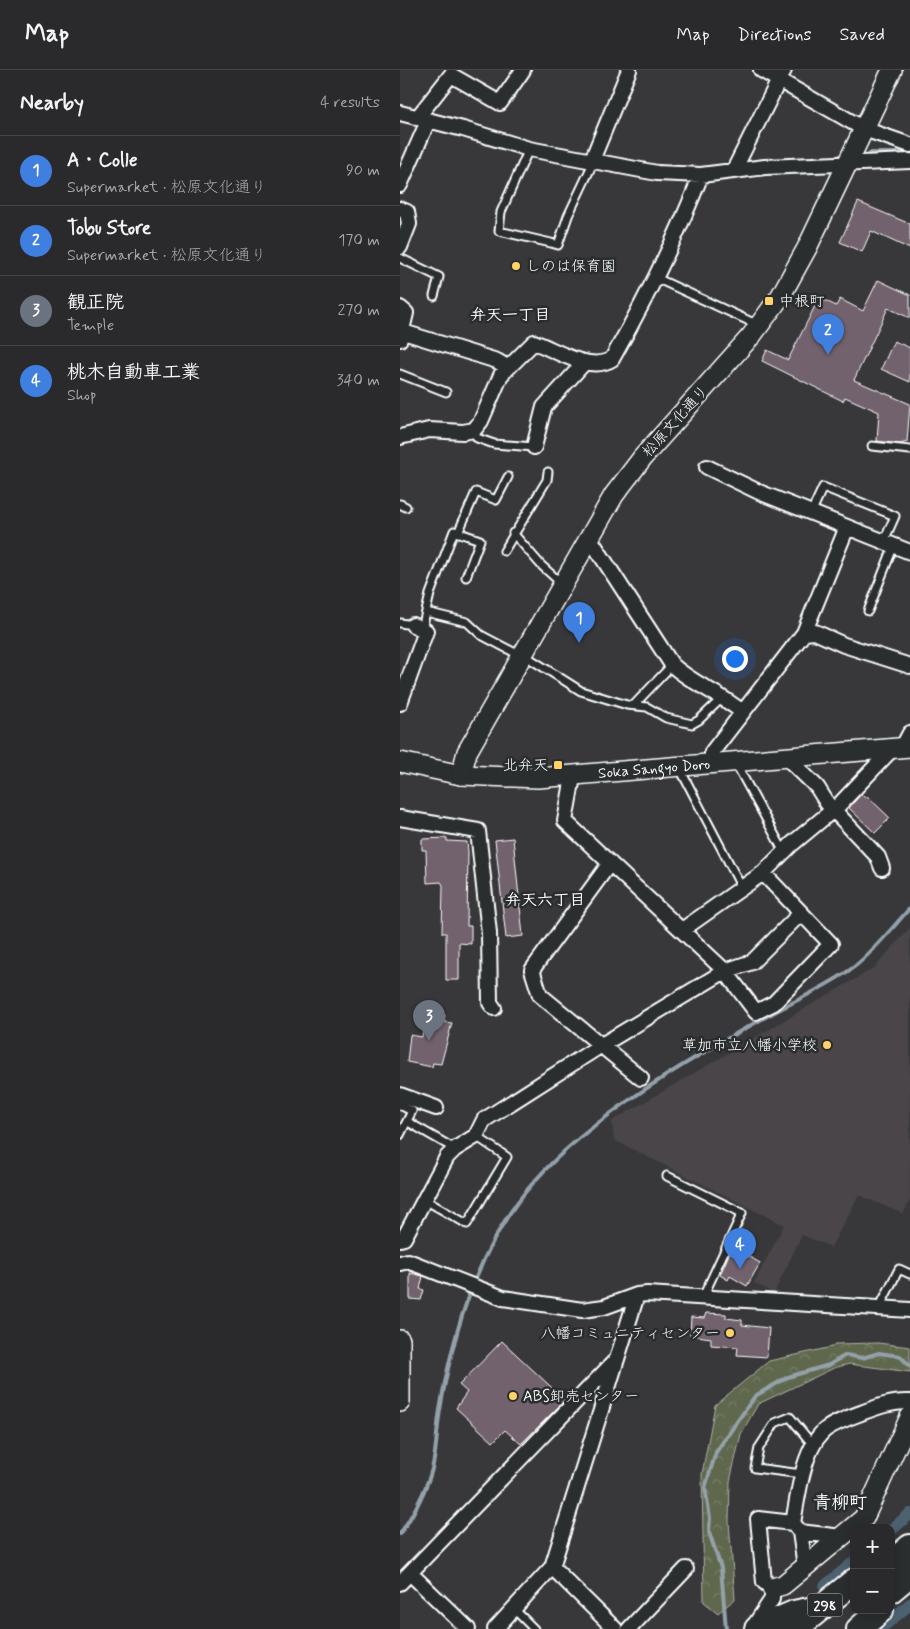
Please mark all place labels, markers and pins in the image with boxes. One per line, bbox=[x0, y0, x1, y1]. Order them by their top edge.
place label: しのは保育園 bbox=[526, 257, 616, 277]
marker: しのは保育園 bbox=[510, 260, 522, 272]
place label: 中根町 bbox=[779, 292, 825, 312]
marker: 中根町 bbox=[763, 295, 775, 307]
pin: 2 bbox=[812, 314, 844, 355]
pin: 1 bbox=[563, 602, 595, 643]
place label: 北弁天 bbox=[503, 756, 548, 776]
marker: 北弁天 bbox=[552, 759, 564, 771]
pin: 3 bbox=[413, 1000, 445, 1041]
place label: 草加市立八幡小学校 bbox=[682, 1036, 817, 1056]
marker: 草加市立八幡小学校 bbox=[821, 1039, 833, 1051]
pin: 4 bbox=[724, 1228, 756, 1269]
place label: 八幡コミュニティセンター bbox=[541, 1324, 720, 1344]
marker: 八幡コミュニティセンター bbox=[724, 1327, 736, 1339]
place label: ABS卸売センター bbox=[523, 1387, 639, 1407]
marker: ABS卸売センター bbox=[507, 1390, 519, 1402]

